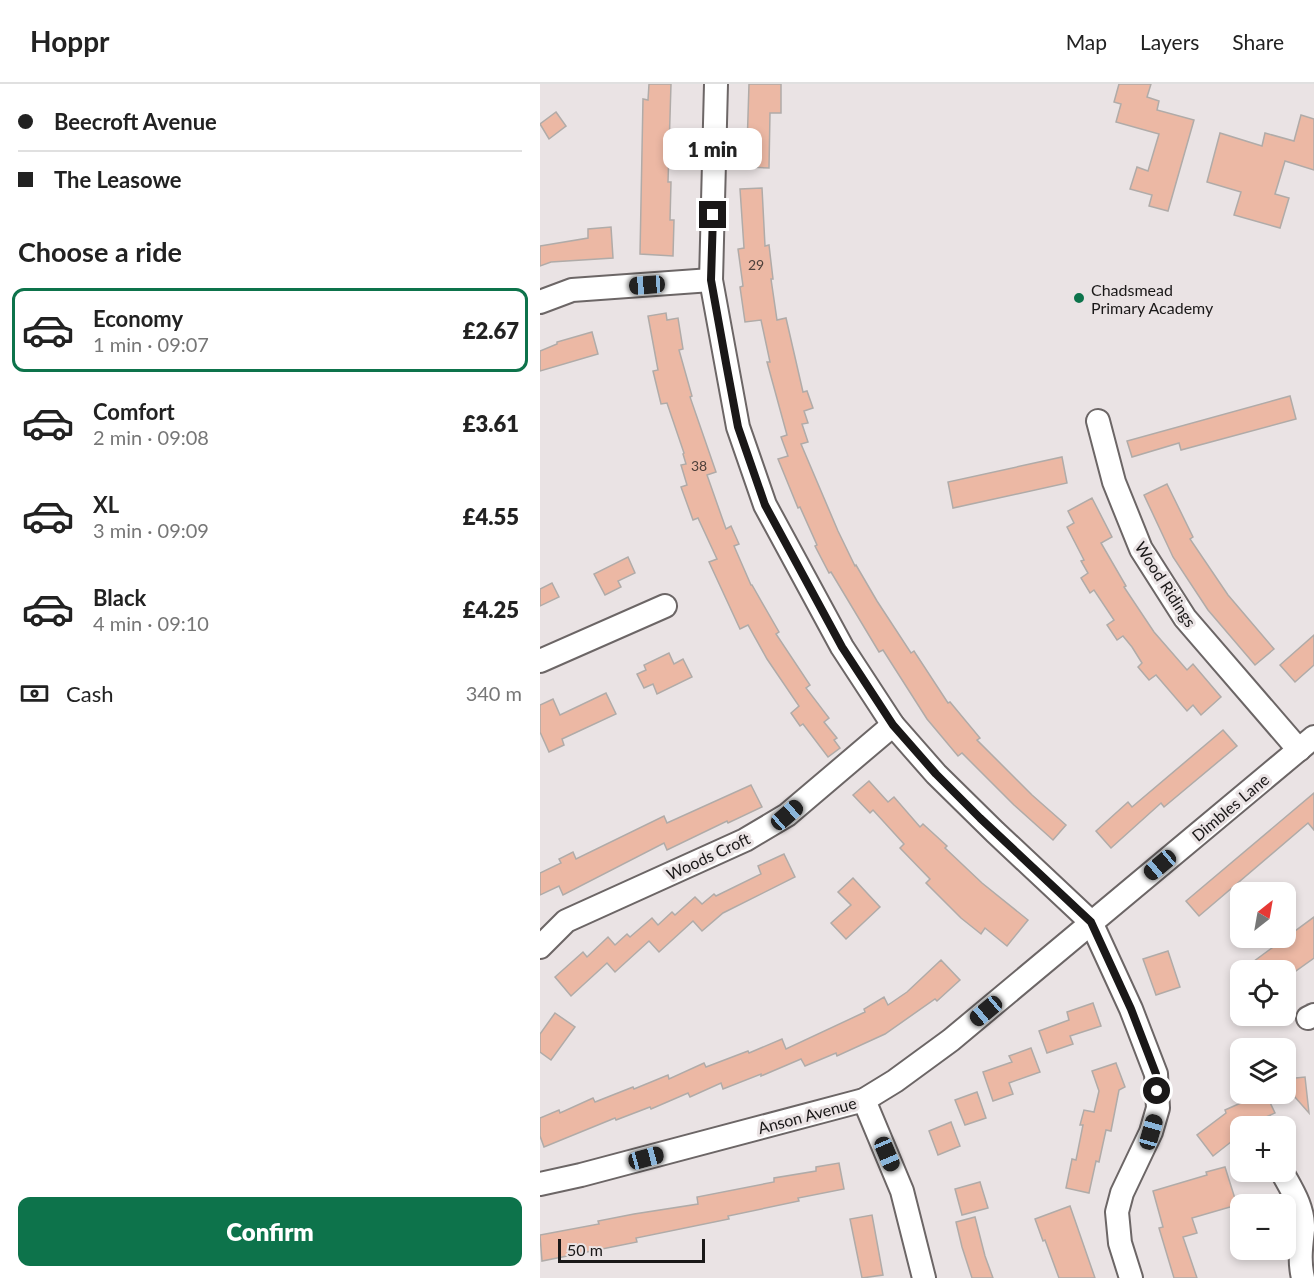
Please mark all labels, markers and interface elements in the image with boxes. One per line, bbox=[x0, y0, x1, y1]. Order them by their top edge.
text: Hoppr bbox=[30, 24, 109, 58]
text: Map bbox=[1066, 29, 1107, 54]
text: Layers bbox=[1140, 29, 1199, 54]
text: Share bbox=[1232, 29, 1284, 54]
text: Beecroft Avenue bbox=[54, 108, 217, 135]
callout: 1 min bbox=[664, 128, 762, 170]
text: 1 min bbox=[688, 137, 737, 161]
text: The Leasowe bbox=[54, 166, 182, 193]
route end bbox=[699, 201, 726, 228]
text: Choose a ride bbox=[18, 235, 182, 268]
house number: 29 bbox=[748, 256, 764, 273]
car bbox=[628, 275, 666, 295]
place label: Chadsmead Primary Academy bbox=[1091, 280, 1214, 317]
marker: Chadsmead Primary Academy bbox=[1072, 291, 1086, 305]
icon: car bbox=[21, 303, 75, 357]
text: Economy bbox=[93, 305, 183, 332]
text: £2.67 bbox=[463, 317, 519, 344]
text: 1 min · 09:07 bbox=[93, 332, 209, 356]
icon: car bbox=[21, 396, 75, 450]
text: Comfort bbox=[93, 398, 175, 425]
text: £3.61 bbox=[463, 410, 519, 437]
text: 2 min · 09:08 bbox=[93, 425, 209, 449]
house number: 38 bbox=[691, 457, 707, 474]
icon: car bbox=[21, 489, 75, 543]
text: XL bbox=[93, 491, 119, 518]
text: £4.55 bbox=[463, 503, 519, 530]
text: 3 min · 09:09 bbox=[93, 518, 209, 542]
street label: Wood Ridings bbox=[1131, 538, 1201, 630]
icon: car bbox=[21, 582, 75, 636]
text: Black bbox=[93, 584, 146, 611]
text: £4.25 bbox=[463, 596, 519, 623]
text: 4 min · 09:10 bbox=[93, 611, 209, 635]
icon: cash bbox=[18, 677, 51, 710]
text: Cash bbox=[66, 680, 113, 707]
text: 340 m bbox=[466, 681, 522, 705]
street label: Dimbles Lane bbox=[1188, 769, 1272, 845]
car bbox=[768, 796, 806, 834]
street label: Woods Croft bbox=[663, 828, 753, 884]
car bbox=[1140, 847, 1180, 883]
north arrow bbox=[1230, 882, 1296, 948]
map controls bbox=[1230, 882, 1296, 1260]
button: locate bbox=[1230, 960, 1296, 1026]
car bbox=[966, 993, 1006, 1029]
button: layers bbox=[1230, 1038, 1296, 1104]
route start bbox=[1143, 1077, 1170, 1104]
street label: Anson Avenue bbox=[756, 1093, 858, 1137]
car bbox=[1137, 1112, 1165, 1152]
button: + bbox=[1230, 1116, 1296, 1182]
car bbox=[872, 1134, 902, 1174]
car bbox=[626, 1145, 666, 1171]
button: − bbox=[1230, 1194, 1296, 1260]
button: Confirm bbox=[18, 1197, 522, 1266]
scale bar bbox=[558, 1236, 705, 1264]
text: 50 m bbox=[567, 1240, 603, 1259]

